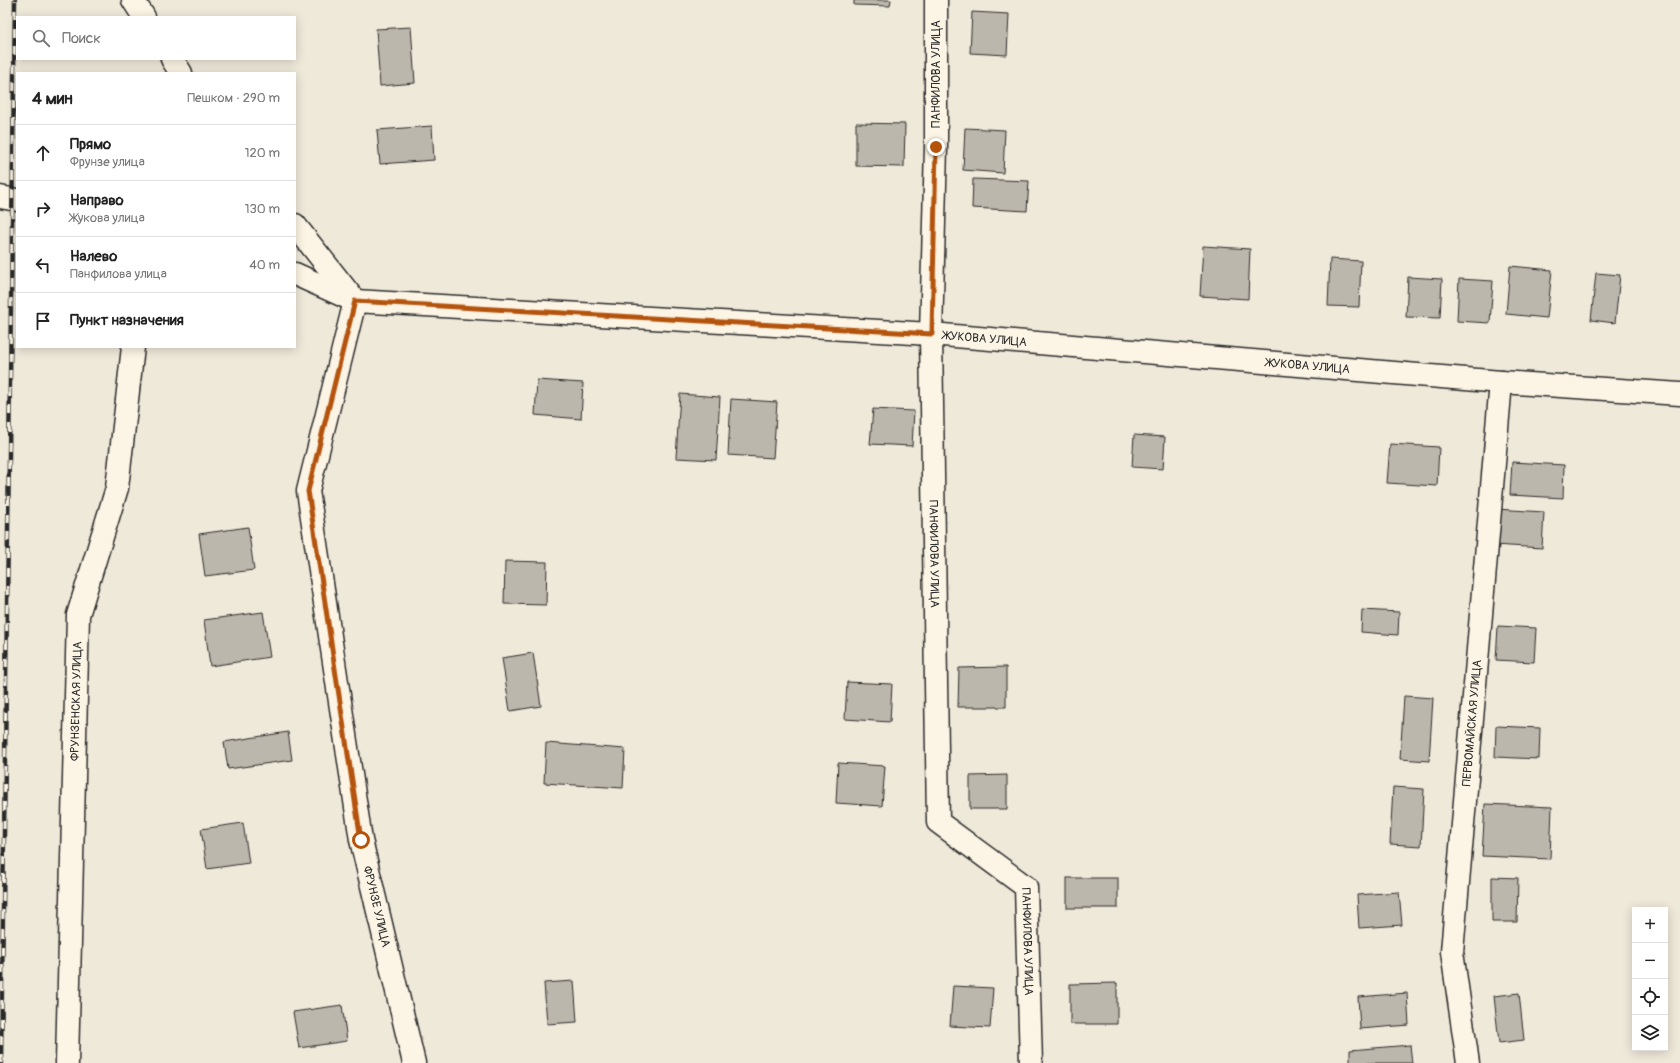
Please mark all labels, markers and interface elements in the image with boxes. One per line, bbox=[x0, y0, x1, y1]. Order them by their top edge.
search box bbox=[16, 16, 296, 60]
street label: ПАНФИЛОВА УЛИЦА bbox=[929, 20, 944, 128]
icon: search bbox=[30, 27, 52, 49]
text: Поиск bbox=[62, 29, 101, 48]
text: 4 мин bbox=[32, 88, 73, 109]
text: Пешком · 290 m bbox=[187, 90, 280, 106]
text: Прямо bbox=[70, 135, 111, 154]
route end bbox=[927, 138, 945, 156]
icon: ahead bbox=[32, 142, 54, 164]
text: 120 m bbox=[244, 145, 280, 161]
text: Фрунзе улица bbox=[70, 154, 145, 170]
text: Направо bbox=[70, 191, 124, 210]
icon: right bbox=[32, 198, 54, 220]
text: 130 m bbox=[244, 201, 280, 217]
text: Жукова улица bbox=[70, 210, 145, 226]
text: Налево bbox=[70, 247, 117, 266]
icon: left bbox=[32, 254, 54, 276]
text: 40 m bbox=[249, 257, 280, 273]
text: Панфилова улица bbox=[70, 266, 167, 282]
icon: arrive bbox=[32, 310, 54, 332]
text: Пункт назначения bbox=[70, 311, 184, 330]
street label: ЖУКОВА УЛИЦА bbox=[941, 327, 1028, 350]
street label: ЖУКОВА УЛИЦА bbox=[1263, 355, 1351, 377]
street label: ПАНФИЛОВА УЛИЦА bbox=[926, 500, 942, 608]
street label: ФРУНЗЕНСКАЯ УЛИЦА bbox=[67, 641, 85, 761]
street label: ПЕРВОМАЙСКАЯ УЛИЦА bbox=[1459, 659, 1485, 787]
route start bbox=[352, 831, 370, 849]
street label: ФРУНЗЕ УЛИЦА bbox=[360, 865, 394, 949]
street label: ПАНФИЛОВА УЛИЦА bbox=[1019, 887, 1037, 996]
map controls bbox=[1632, 907, 1668, 1051]
button: + bbox=[1632, 907, 1668, 943]
button: − bbox=[1632, 943, 1668, 979]
button: locate bbox=[1632, 979, 1668, 1015]
button: layers bbox=[1632, 1015, 1668, 1051]

